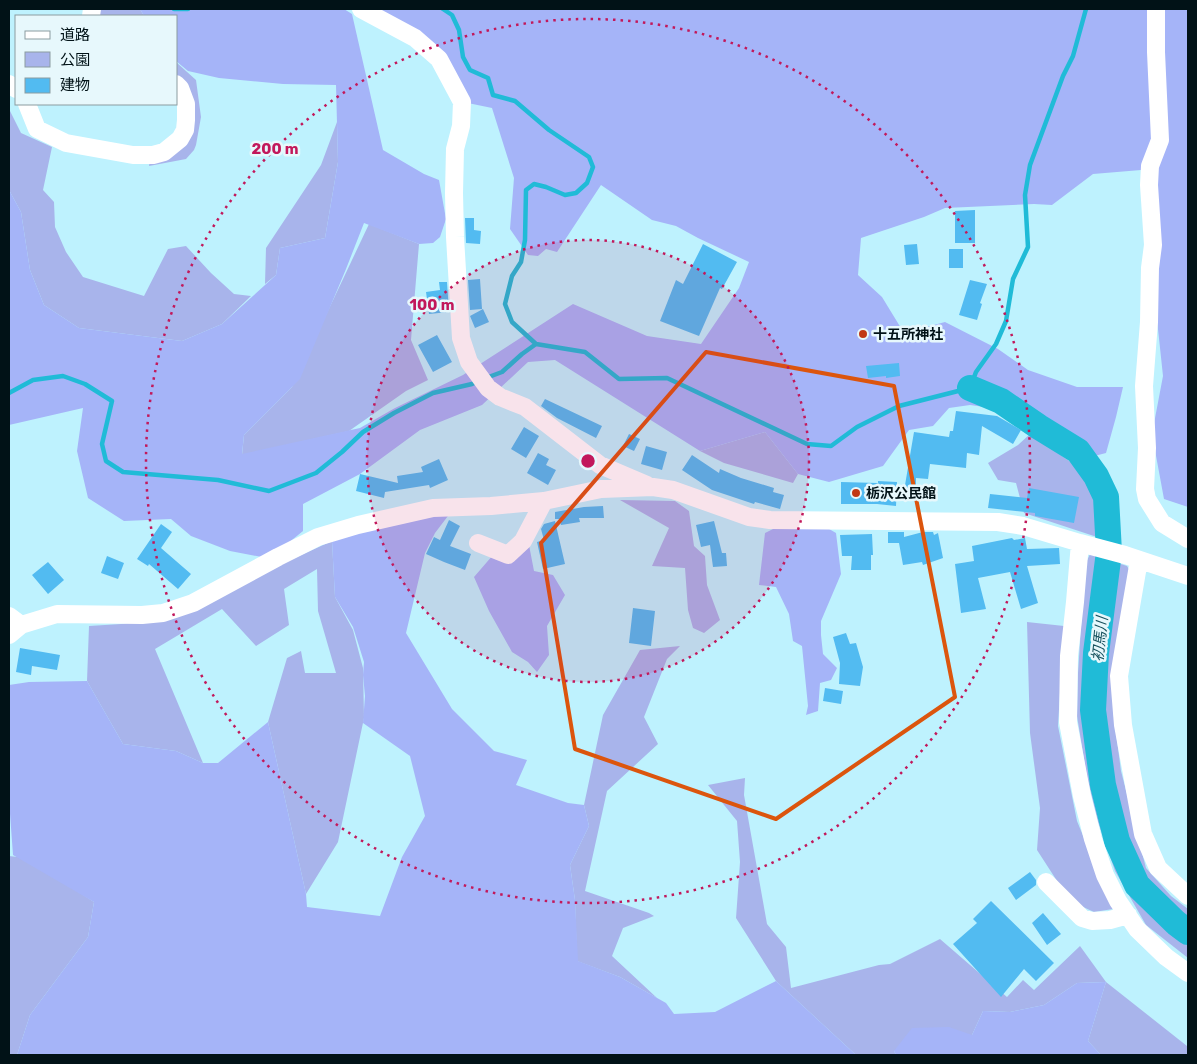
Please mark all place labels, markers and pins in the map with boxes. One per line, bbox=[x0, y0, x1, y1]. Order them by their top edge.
place label: 十五所神社 bbox=[873, 326, 943, 343]
marker: 十五所神社 bbox=[857, 328, 869, 340]
centre of rings bbox=[579, 452, 597, 470]
place label: 栃沢公民館 bbox=[866, 485, 936, 502]
marker: 栃沢公民館 bbox=[850, 487, 862, 499]

